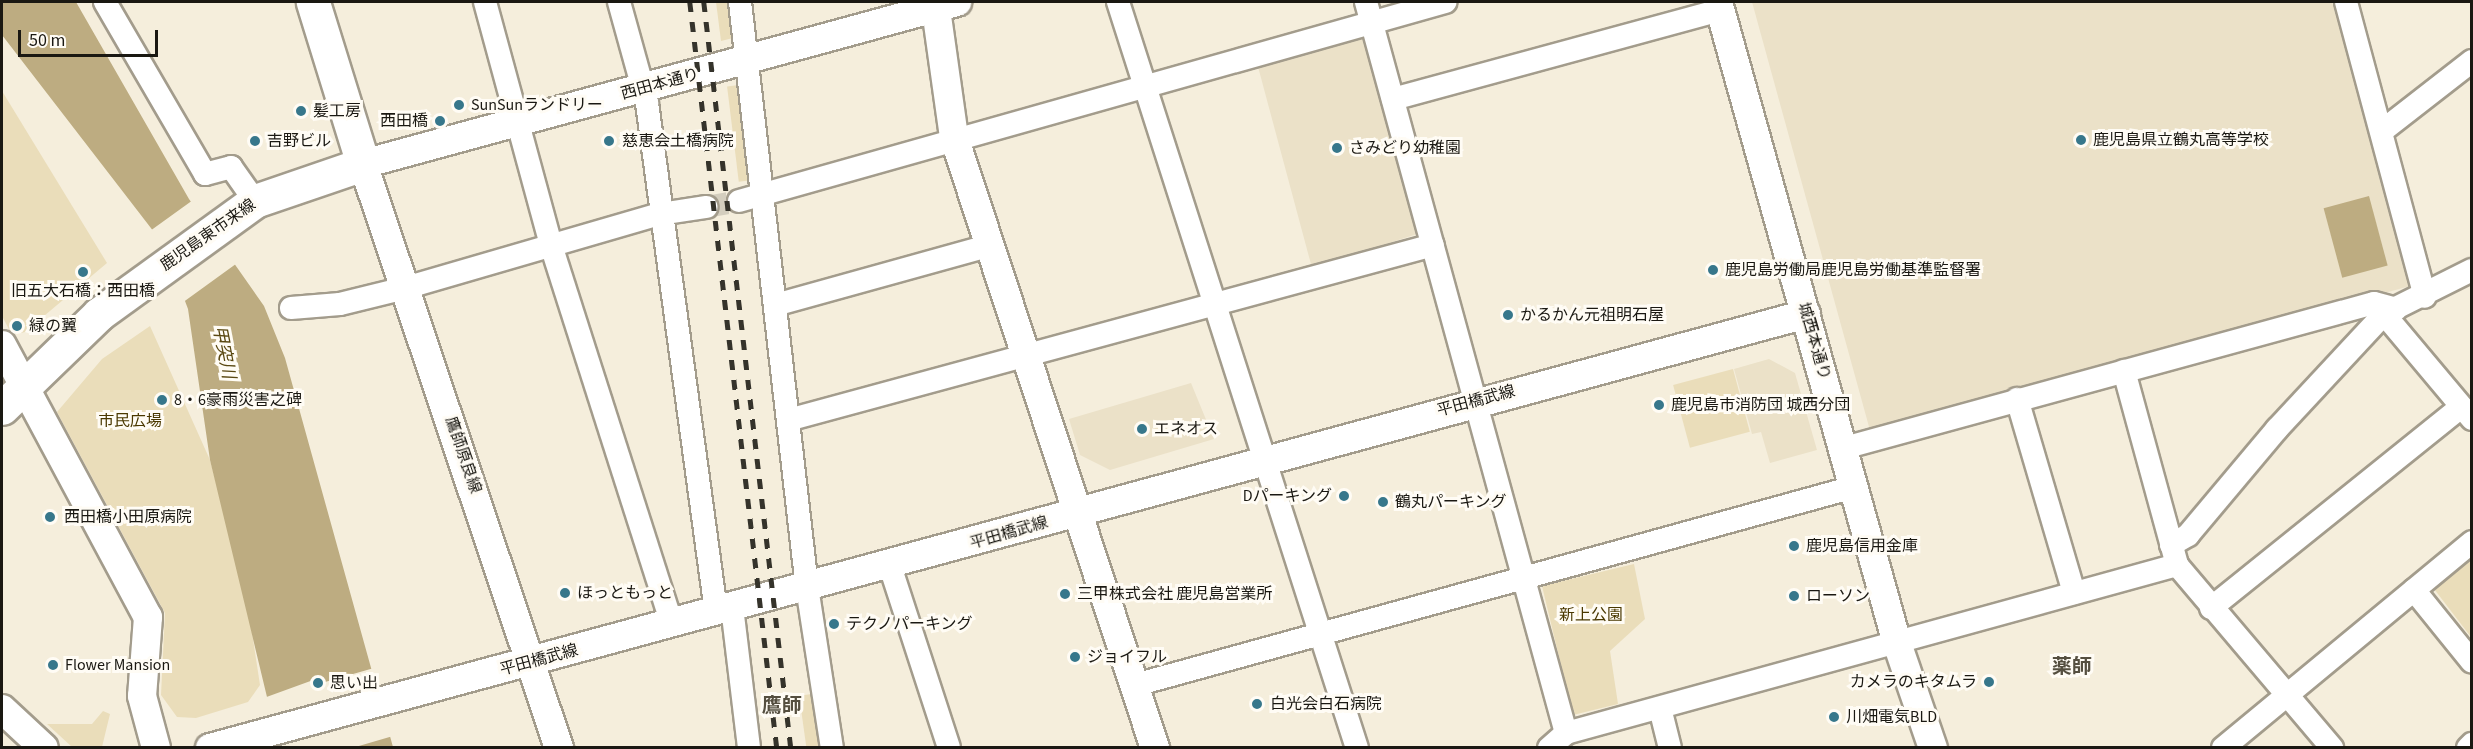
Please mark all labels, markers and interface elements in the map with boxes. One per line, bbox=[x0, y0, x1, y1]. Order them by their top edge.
scale bar bbox=[21, 18, 160, 56]
text: 50 m bbox=[29, 28, 65, 53]
street label: 西田本通り bbox=[619, 64, 701, 104]
place label: SunSunランドリー bbox=[471, 95, 603, 115]
marker: SunSunランドリー bbox=[452, 98, 466, 112]
place label: 髪工房 bbox=[313, 101, 361, 121]
marker: 髪工房 bbox=[294, 104, 308, 118]
place label: 西田橋 bbox=[380, 111, 428, 131]
marker: 西田橋 bbox=[433, 114, 447, 128]
place label: 鹿児島県立鶴丸高等学校 bbox=[2093, 130, 2269, 150]
place label: 吉野ビル bbox=[267, 131, 331, 151]
place label: 慈恵会土橋病院 bbox=[622, 131, 734, 151]
marker: 慈恵会土橋病院 bbox=[600, 132, 618, 150]
marker: 鹿児島県立鶴丸高等学校 bbox=[2074, 133, 2088, 147]
marker: 吉野ビル bbox=[248, 134, 262, 148]
place label: さみどり幼稚園 bbox=[1349, 138, 1461, 158]
marker: さみどり幼稚園 bbox=[1330, 141, 1344, 155]
street label: 鹿児島東市来線 bbox=[157, 195, 259, 275]
place label: 鹿児島労働局鹿児島労働基準監督署 bbox=[1725, 260, 1981, 280]
marker: 鹿児島労働局鹿児島労働基準監督署 bbox=[1706, 263, 1720, 277]
marker: 旧五大石橋：西田橋 bbox=[76, 265, 90, 279]
place label: 旧五大石橋：西田橋 bbox=[11, 281, 155, 301]
street label: 城西本通り bbox=[1794, 300, 1834, 382]
place label: かるかん元祖明石屋 bbox=[1520, 305, 1664, 325]
marker: かるかん元祖明石屋 bbox=[1501, 308, 1515, 322]
place label: 緑の翼 bbox=[29, 316, 77, 336]
marker: 緑の翼 bbox=[10, 319, 24, 333]
water label: 甲突川 bbox=[207, 323, 239, 381]
street label: 平田橋武線 bbox=[1435, 381, 1517, 421]
place label: 8・6豪雨災害之碑 bbox=[174, 390, 302, 410]
marker: 8・6豪雨災害之碑 bbox=[155, 393, 169, 407]
place label: 鹿児島市消防団 城西分団 bbox=[1671, 395, 1850, 415]
marker: 鹿児島市消防団 城西分団 bbox=[1652, 398, 1666, 412]
park label: 市民広場 bbox=[98, 411, 162, 431]
street label: 鷹師原良線 bbox=[441, 414, 485, 496]
place label: エネオス bbox=[1154, 419, 1218, 439]
marker: エネオス bbox=[1135, 422, 1149, 436]
place label: Dパーキング bbox=[1242, 486, 1332, 506]
marker: Dパーキング bbox=[1337, 489, 1351, 503]
place label: 鶴丸パーキング bbox=[1395, 492, 1507, 512]
marker: 鶴丸パーキング bbox=[1376, 495, 1390, 509]
place label: 西田橋小田原病院 bbox=[64, 507, 192, 527]
marker: 西田橋小田原病院 bbox=[41, 508, 59, 526]
street label: 平田橋武線 bbox=[968, 513, 1050, 553]
place label: 鹿児島信用金庫 bbox=[1806, 536, 1918, 556]
marker: 鹿児島信用金庫 bbox=[1787, 539, 1801, 553]
place label: ほっともっと bbox=[577, 583, 673, 603]
place label: 三甲株式会社 鹿児島営業所 bbox=[1077, 584, 1272, 604]
marker: ほっともっと bbox=[558, 586, 572, 600]
place label: ローソン bbox=[1806, 586, 1870, 606]
marker: 三甲株式会社 鹿児島営業所 bbox=[1058, 587, 1072, 601]
marker: ローソン bbox=[1787, 589, 1801, 603]
park label: 新上公園 bbox=[1559, 605, 1623, 625]
place label: テクノパーキング bbox=[846, 614, 974, 634]
marker: テクノパーキング bbox=[827, 617, 841, 631]
street label: 平田橋武線 bbox=[498, 640, 580, 680]
place label: ジョイフル bbox=[1087, 647, 1167, 667]
marker: ジョイフル bbox=[1068, 650, 1082, 664]
place label: Flower Mansion bbox=[65, 655, 170, 675]
district label: 薬師 bbox=[2052, 655, 2092, 679]
marker: Flower Mansion bbox=[46, 658, 60, 672]
place label: カメラのキタムラ bbox=[1849, 672, 1977, 692]
place label: 思い出 bbox=[330, 673, 378, 693]
marker: カメラのキタムラ bbox=[1982, 675, 1996, 689]
marker: 思い出 bbox=[311, 676, 325, 690]
district label: 鷹師 bbox=[762, 694, 802, 718]
place label: 白光会白石病院 bbox=[1270, 694, 1382, 714]
marker: 白光会白石病院 bbox=[1248, 695, 1266, 713]
place label: 川畑電気BLD bbox=[1846, 707, 1937, 727]
marker: 川畑電気BLD bbox=[1827, 710, 1841, 724]

